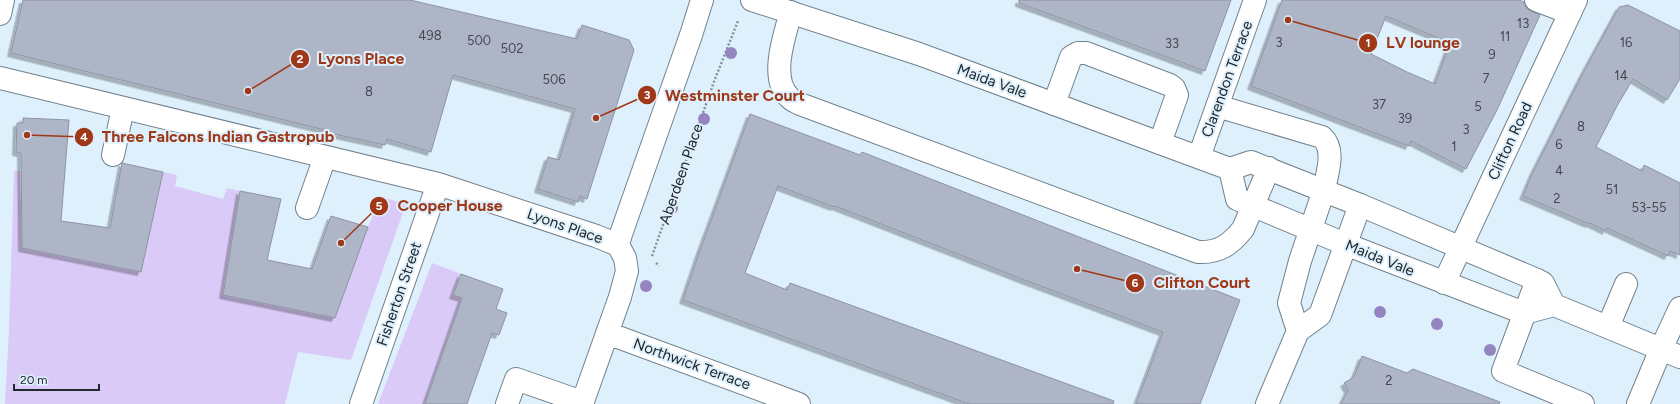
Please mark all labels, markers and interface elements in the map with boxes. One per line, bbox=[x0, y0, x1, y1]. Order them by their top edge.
house number: 13 bbox=[1517, 16, 1529, 31]
street label: Clarendon Terrace bbox=[1198, 18, 1256, 140]
house number: 498 bbox=[418, 28, 442, 43]
callout: LV lounge bbox=[1358, 29, 1468, 57]
house number: 11 bbox=[1500, 29, 1510, 44]
house number: 500 bbox=[467, 33, 491, 48]
text: LV lounge bbox=[1386, 33, 1460, 52]
house number: 3 bbox=[1275, 35, 1283, 50]
house number: 16 bbox=[1620, 35, 1632, 50]
house number: 33 bbox=[1165, 36, 1179, 51]
text: 1 bbox=[1365, 36, 1371, 50]
house number: 502 bbox=[500, 41, 524, 56]
callout: Lyons Place bbox=[290, 45, 412, 73]
house number: 9 bbox=[1488, 47, 1496, 62]
text: Lyons Place bbox=[318, 49, 404, 68]
text: 2 bbox=[297, 52, 304, 66]
street label: Maida Vale bbox=[955, 60, 1029, 102]
house number: 14 bbox=[1614, 68, 1628, 83]
house number: 7 bbox=[1483, 71, 1490, 86]
house number: 506 bbox=[542, 72, 566, 87]
callout: Westminster Court bbox=[637, 81, 813, 109]
house number: 8 bbox=[365, 84, 373, 99]
text: Westminster Court bbox=[665, 86, 805, 105]
text: 3 bbox=[644, 88, 651, 102]
house number: 37 bbox=[1372, 97, 1386, 112]
house number: 5 bbox=[1474, 99, 1482, 114]
street label: Clifton Road bbox=[1484, 99, 1536, 183]
house number: 39 bbox=[1398, 111, 1412, 126]
house number: 8 bbox=[1577, 119, 1585, 134]
street label: Aberdeen Place bbox=[655, 121, 707, 227]
house number: 3 bbox=[1462, 122, 1470, 137]
callout: Three Falcons Indian Gastropub bbox=[74, 123, 342, 151]
text: Three Falcons Indian Gastropub bbox=[102, 127, 335, 146]
text: 4 bbox=[80, 130, 88, 144]
house number: 6 bbox=[1555, 137, 1563, 152]
house number: 1 bbox=[1451, 139, 1457, 154]
house number: 4 bbox=[1555, 163, 1563, 178]
house number: 51 bbox=[1606, 182, 1618, 197]
house number: 2 bbox=[1553, 191, 1561, 206]
callout: Cooper House bbox=[369, 192, 510, 220]
text: Cooper House bbox=[397, 196, 503, 215]
text: 5 bbox=[376, 199, 383, 213]
house number: 53-55 bbox=[1632, 200, 1666, 215]
street label: Lyons Place bbox=[525, 205, 605, 247]
street label: Maida Vale bbox=[1343, 236, 1417, 280]
street label: Fisherton Street bbox=[373, 239, 425, 348]
callout: Clifton Court bbox=[1125, 269, 1258, 297]
text: Clifton Court bbox=[1154, 273, 1250, 292]
text: 6 bbox=[1132, 276, 1139, 290]
street label: Northwick Terrace bbox=[631, 334, 753, 394]
scale bar bbox=[14, 366, 99, 392]
text: 20 m bbox=[20, 373, 48, 387]
house number: 2 bbox=[1385, 373, 1393, 388]

